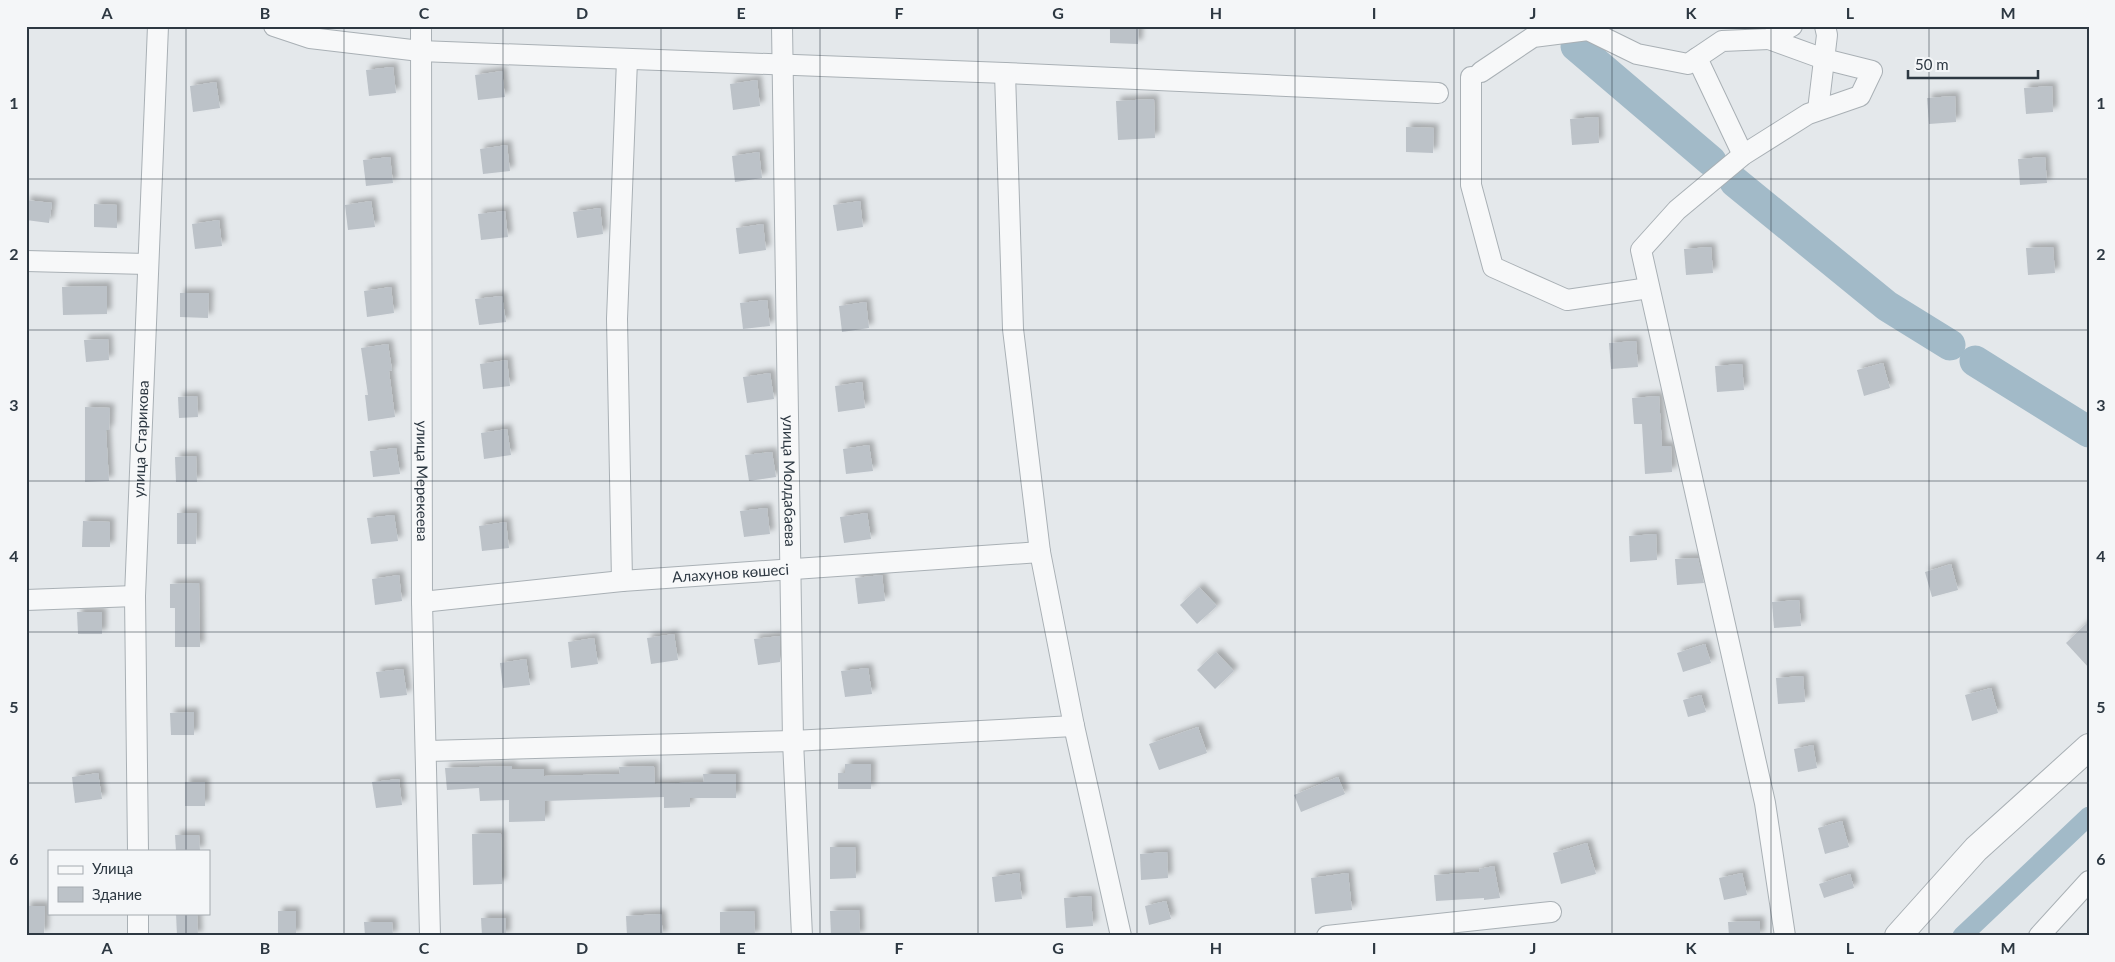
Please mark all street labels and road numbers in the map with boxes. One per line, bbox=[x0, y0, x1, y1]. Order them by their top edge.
street label: улица Старикова bbox=[129, 380, 152, 498]
street label: улица Молдабаева bbox=[780, 415, 800, 547]
street label: улица Мерекеева bbox=[414, 420, 432, 542]
street label: Алахунов көшесі bbox=[672, 559, 790, 585]

